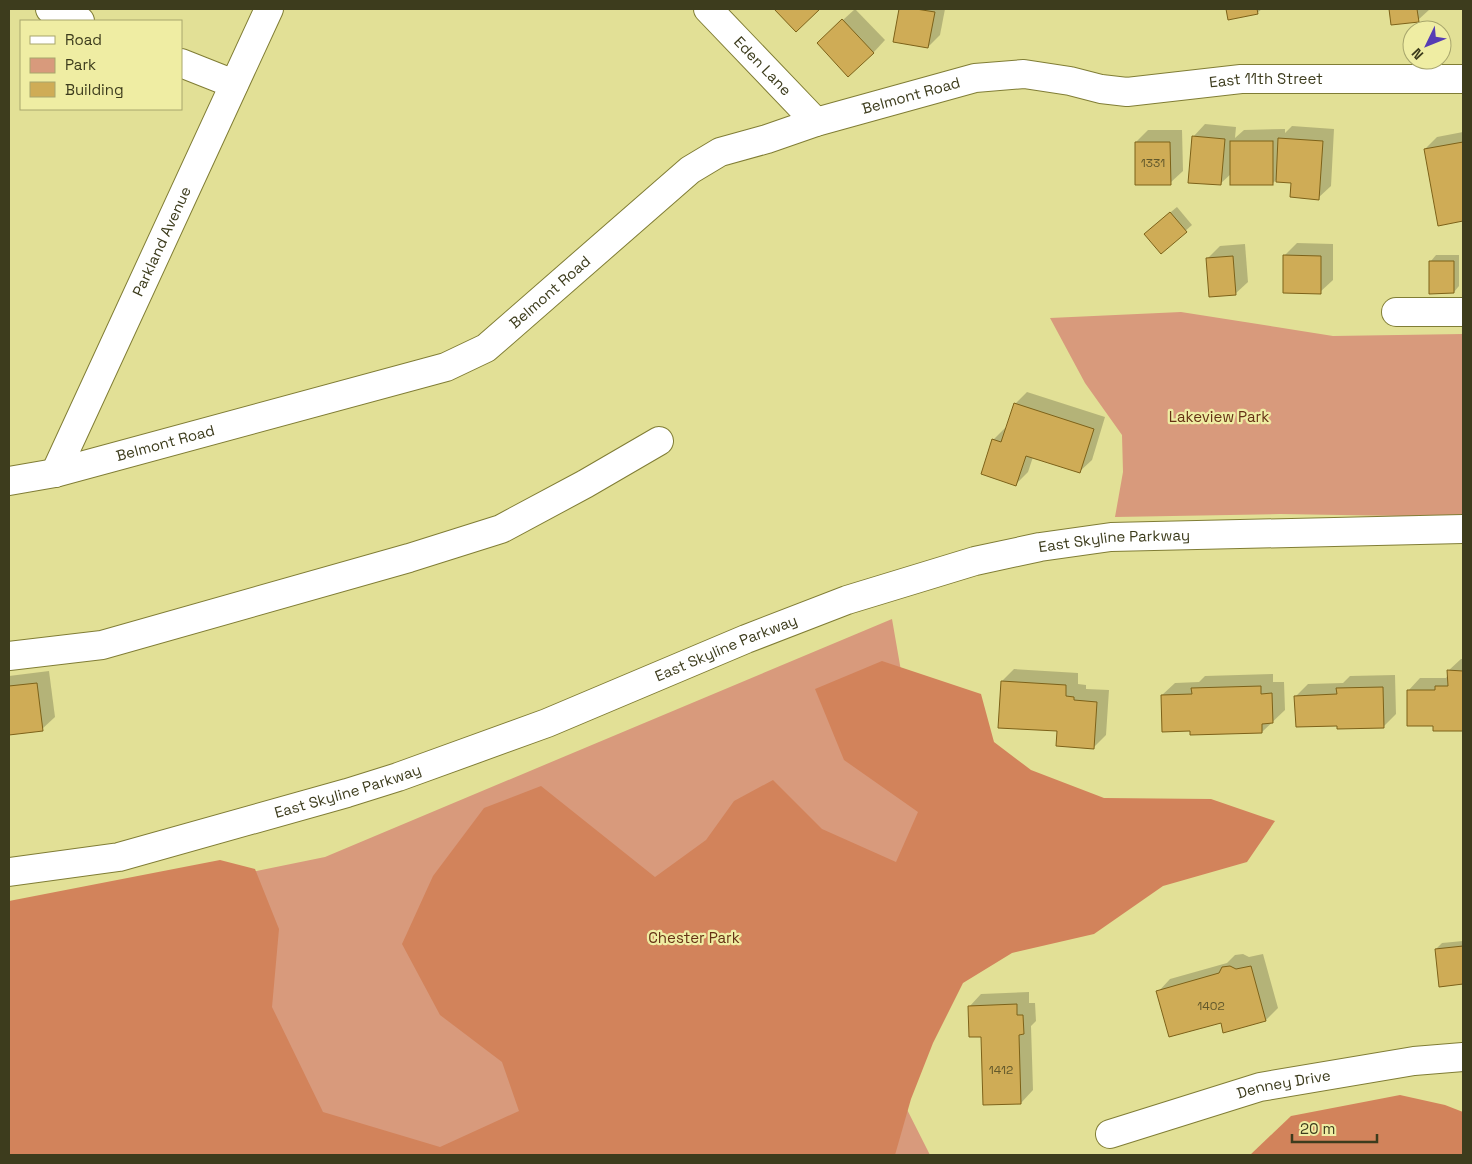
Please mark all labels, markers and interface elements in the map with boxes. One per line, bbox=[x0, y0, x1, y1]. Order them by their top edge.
legend bbox=[20, 20, 182, 110]
north arrow bbox=[1402, 20, 1452, 70]
text: Road bbox=[65, 30, 102, 49]
street label: Eden Lane bbox=[730, 32, 796, 100]
text: N bbox=[1408, 44, 1427, 63]
text: Park bbox=[65, 55, 96, 74]
street label: East 11th Street bbox=[1208, 69, 1323, 92]
street label: Belmont Road bbox=[860, 73, 962, 118]
text: Building bbox=[65, 80, 124, 99]
house number: 1331 bbox=[1141, 155, 1165, 171]
street label: Parkland Avenue bbox=[128, 183, 195, 299]
street label: Belmont Road bbox=[505, 251, 594, 332]
park label: Lakeview Park bbox=[1169, 407, 1269, 426]
street label: Belmont Road bbox=[114, 420, 217, 465]
street label: East Skyline Parkway bbox=[1037, 525, 1190, 556]
street label: East Skyline Parkway bbox=[652, 610, 800, 685]
street label: East Skyline Parkway bbox=[272, 760, 423, 822]
park label: Chester Park bbox=[648, 928, 740, 947]
house number: 1402 bbox=[1197, 998, 1225, 1014]
house number: 1412 bbox=[989, 1062, 1013, 1078]
street label: Denney Drive bbox=[1234, 1065, 1332, 1103]
scale bar bbox=[1292, 1112, 1377, 1144]
text: 20 m bbox=[1300, 1119, 1335, 1138]

